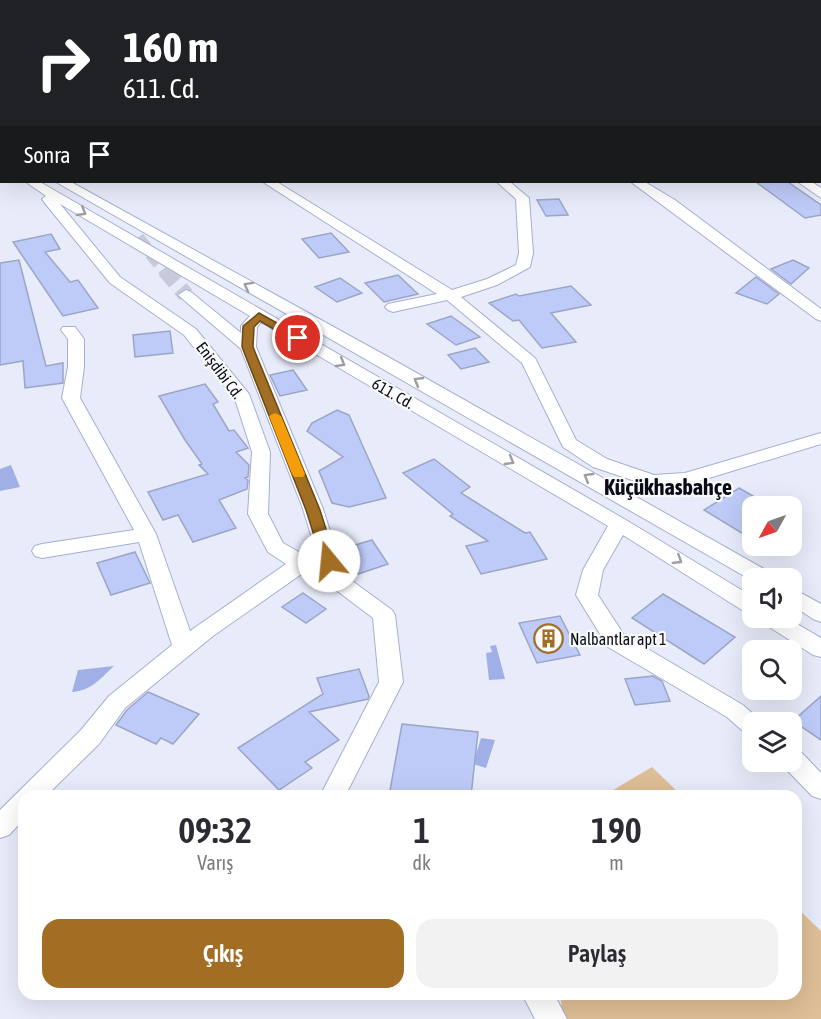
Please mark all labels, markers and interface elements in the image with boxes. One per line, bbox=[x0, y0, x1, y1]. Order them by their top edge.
text: 160 m bbox=[123, 23, 218, 71]
icon: right bbox=[24, 24, 102, 102]
text: 611. Cd. bbox=[123, 73, 199, 104]
icon: arrive bbox=[83, 138, 116, 171]
text: Sonra bbox=[24, 142, 71, 168]
one-way arrow bbox=[76, 205, 86, 217]
one-way arrow bbox=[244, 282, 254, 293]
pin bbox=[272, 312, 323, 363]
icon: arrive bbox=[281, 321, 314, 354]
street label: Enişdibi Cd. bbox=[192, 338, 247, 403]
one-way arrow bbox=[335, 356, 345, 368]
street label: 611. Cd. bbox=[369, 374, 417, 412]
one-way arrow bbox=[414, 376, 424, 388]
one-way arrow bbox=[504, 454, 514, 465]
one-way arrow bbox=[584, 473, 594, 484]
district label: Küçükhasbahçe bbox=[604, 474, 732, 500]
north arrow bbox=[742, 496, 802, 556]
map controls bbox=[742, 496, 802, 772]
position arrow bbox=[297, 529, 361, 593]
one-way arrow bbox=[671, 553, 682, 564]
button: sound bbox=[742, 568, 802, 628]
building icon: Nalbantlar apt 1 bbox=[533, 623, 565, 655]
place label: Nalbantlar apt 1 bbox=[570, 630, 666, 649]
button: search bbox=[742, 640, 802, 700]
button: layers bbox=[742, 712, 802, 772]
text: 09:32 bbox=[178, 809, 252, 851]
text: 1 bbox=[413, 809, 430, 851]
text: 190 bbox=[591, 809, 642, 851]
text: Varış bbox=[197, 851, 233, 874]
text: dk bbox=[413, 851, 431, 874]
text: m bbox=[609, 851, 624, 874]
button: Çıkış bbox=[42, 919, 404, 988]
button: Paylaş bbox=[416, 919, 778, 988]

